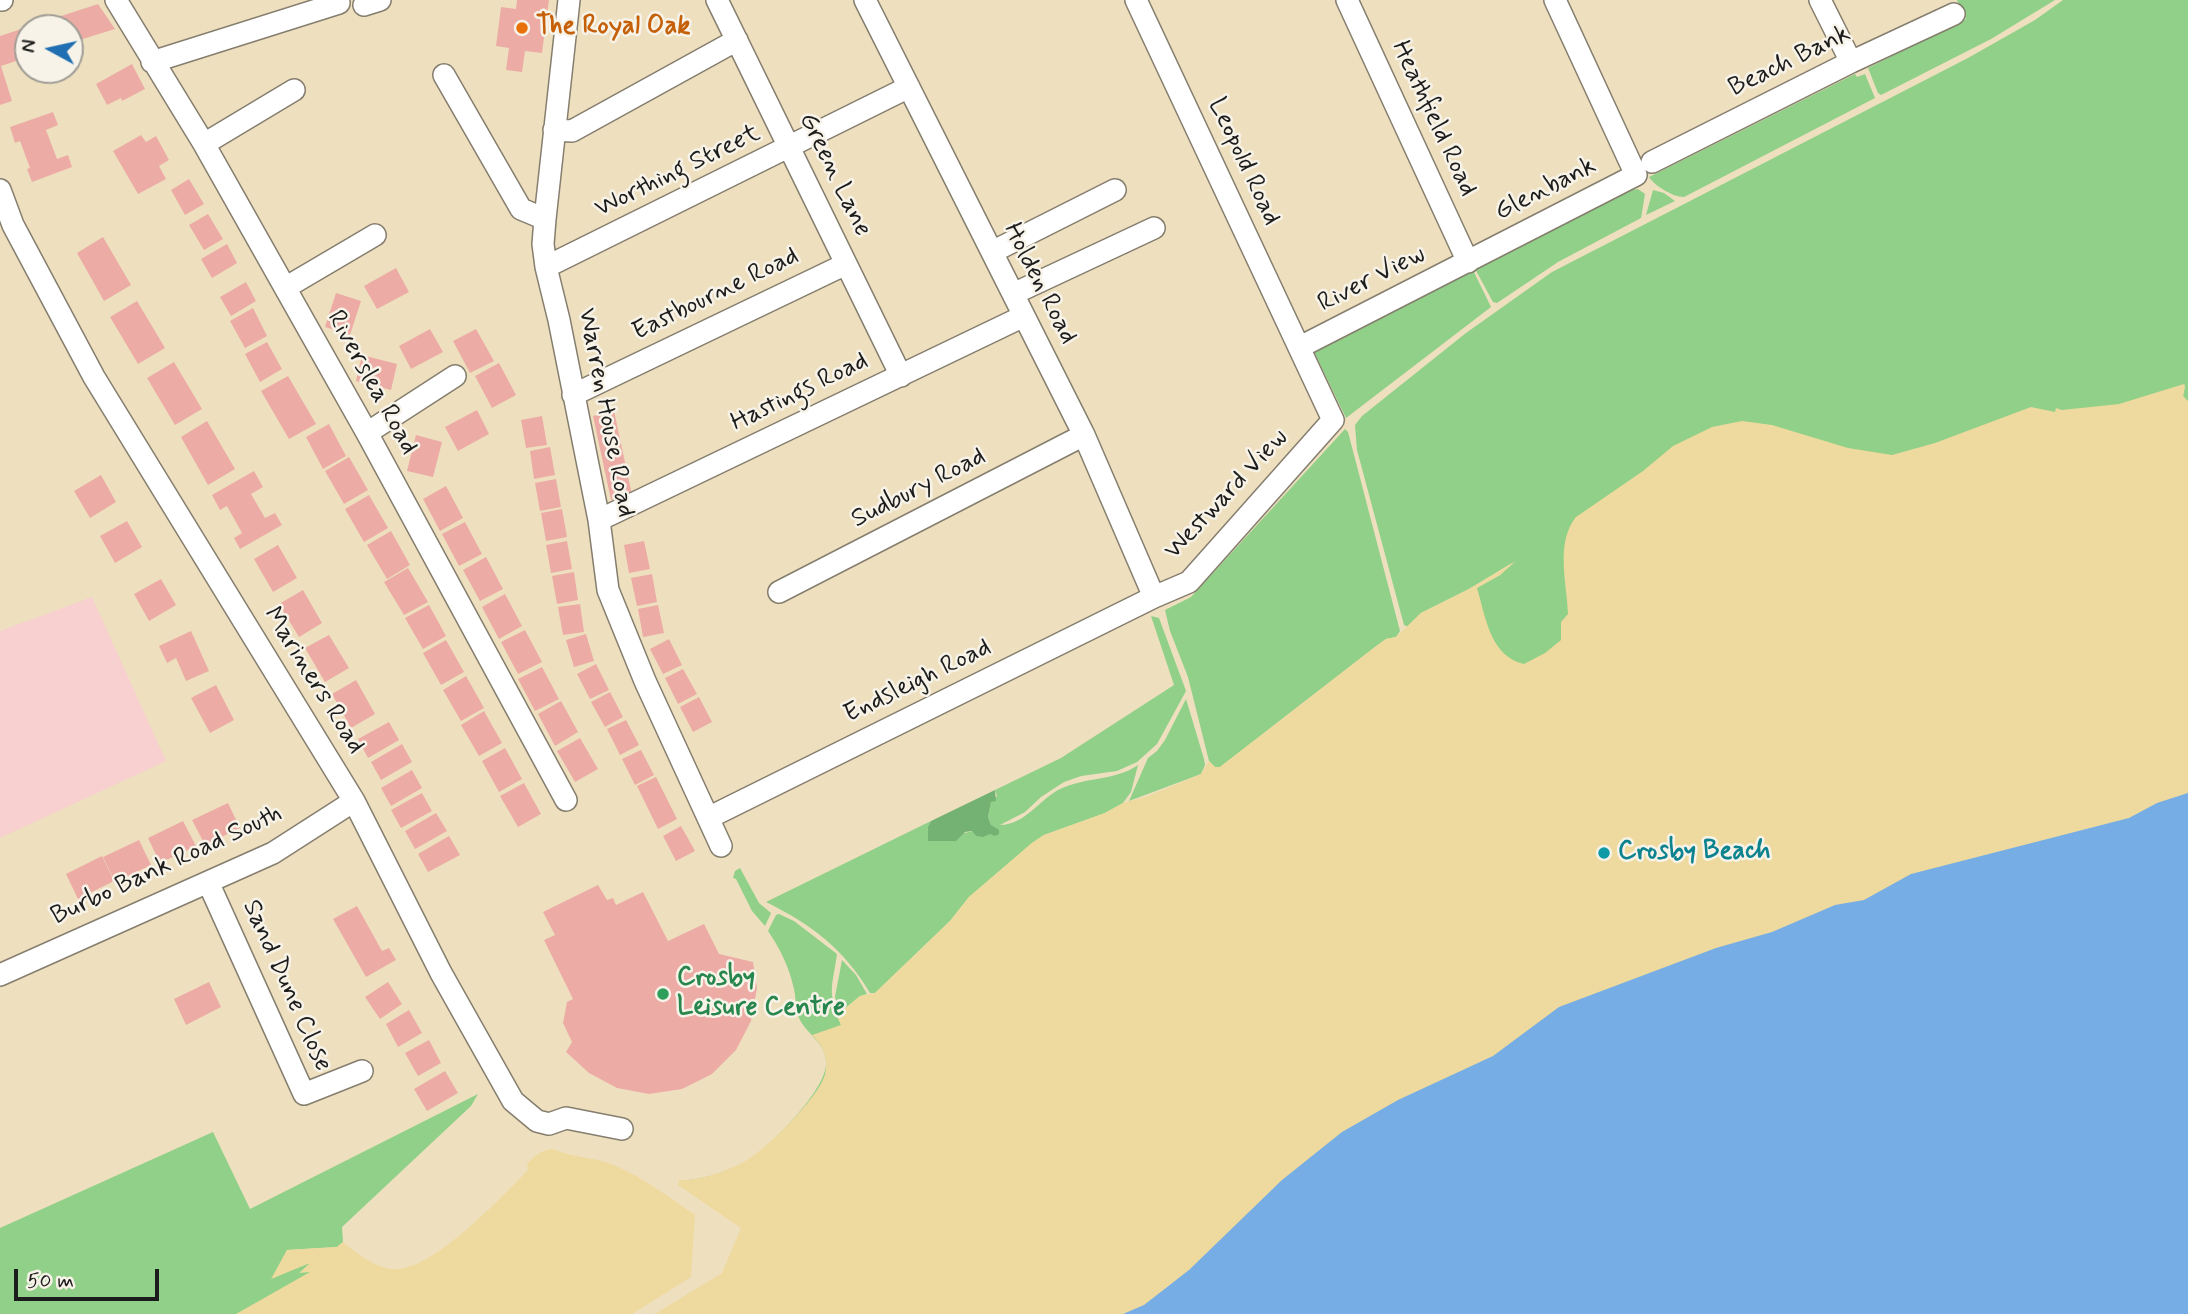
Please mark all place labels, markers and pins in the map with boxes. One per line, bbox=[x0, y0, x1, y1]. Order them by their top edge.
place label: The Royal Oak bbox=[536, 12, 690, 44]
marker: The Royal Oak bbox=[514, 20, 530, 36]
place label: Crosby Beach bbox=[1618, 837, 1771, 869]
marker: Crosby Beach bbox=[1596, 845, 1612, 861]
place label: Crosby Leisure Centre bbox=[677, 963, 845, 1024]
marker: Crosby Leisure Centre bbox=[655, 986, 671, 1002]

